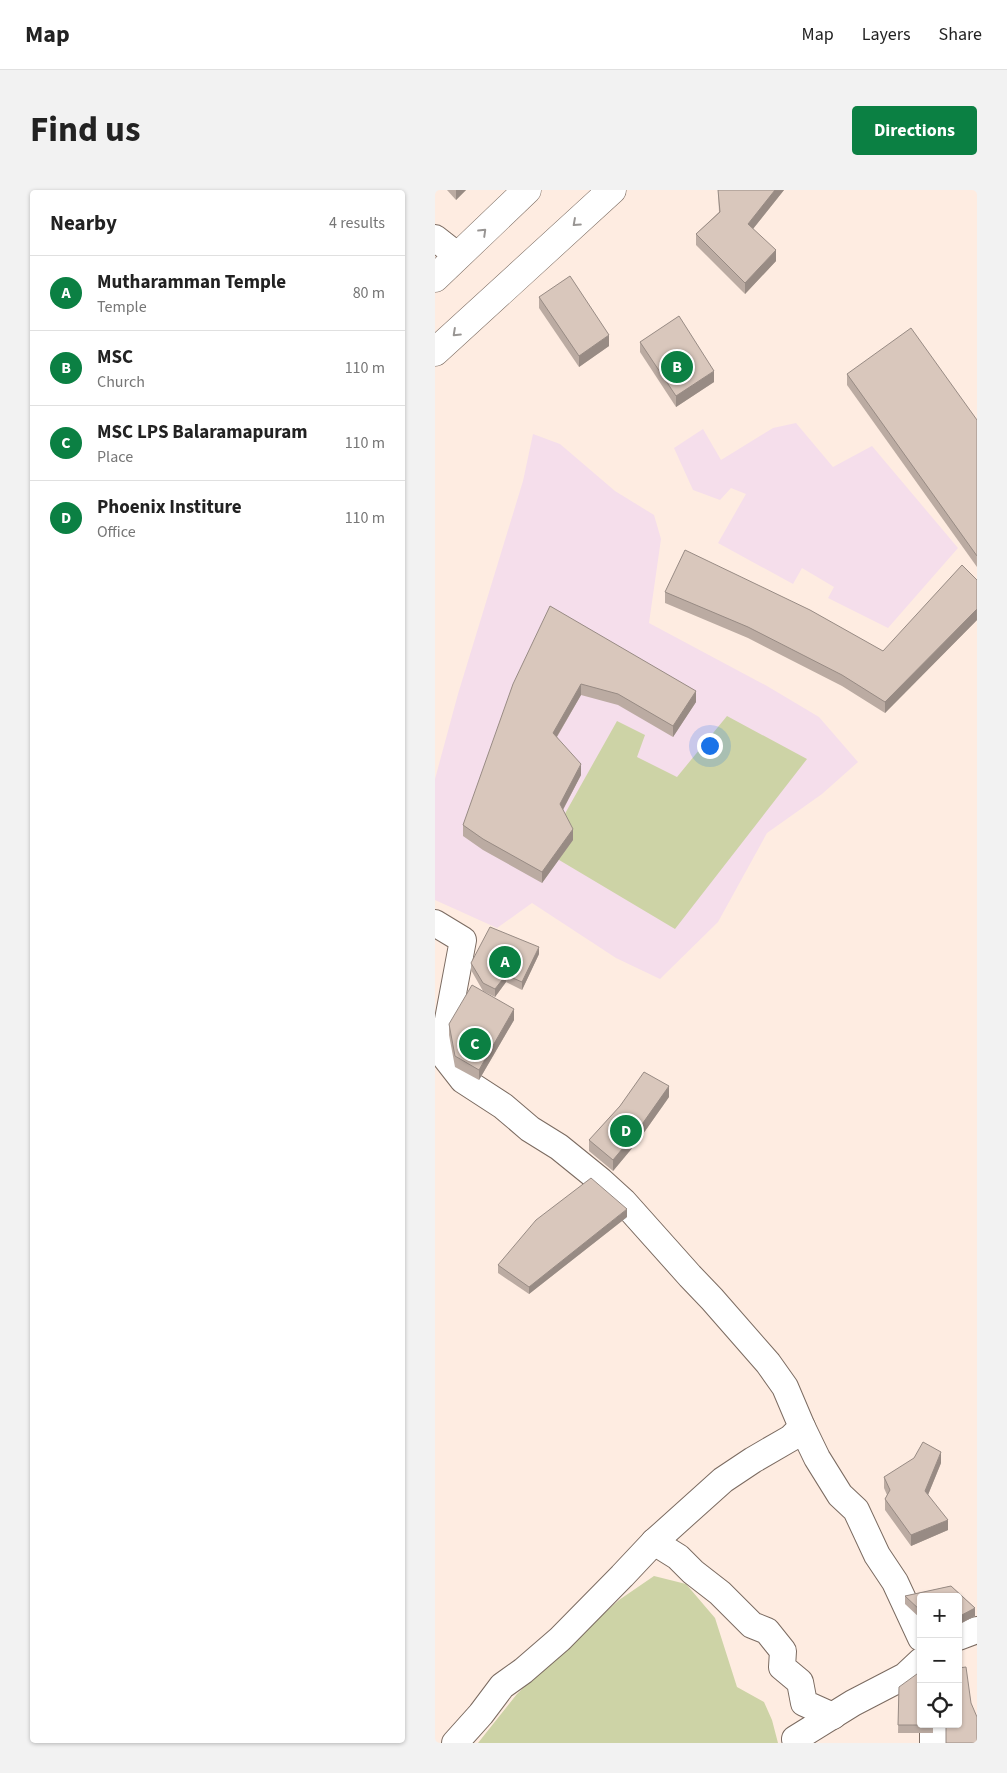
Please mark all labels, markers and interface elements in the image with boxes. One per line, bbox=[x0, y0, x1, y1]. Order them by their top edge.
text: Map bbox=[25, 17, 70, 52]
text: Map bbox=[802, 22, 834, 47]
text: Layers bbox=[862, 22, 911, 47]
text: Share bbox=[939, 22, 982, 47]
text: Find us bbox=[30, 105, 140, 155]
button: Directions bbox=[852, 106, 977, 155]
text: Nearby bbox=[50, 208, 117, 238]
text: 4 results bbox=[329, 212, 385, 234]
one-way arrow bbox=[572, 217, 581, 226]
one-way arrow bbox=[477, 229, 486, 238]
text: Mutharamman Temple bbox=[97, 269, 286, 296]
text: A bbox=[61, 282, 71, 304]
text: 80 m bbox=[353, 282, 385, 304]
text: Temple bbox=[97, 296, 147, 318]
one-way arrow bbox=[453, 327, 462, 336]
text: MSC bbox=[97, 344, 133, 371]
pin: B bbox=[661, 348, 693, 386]
text: B bbox=[61, 357, 71, 379]
text: 110 m bbox=[345, 357, 385, 379]
text: Church bbox=[97, 371, 145, 393]
text: MSC LPS Balaramapuram bbox=[97, 419, 308, 446]
text: C bbox=[61, 432, 71, 454]
text: 110 m bbox=[345, 432, 385, 454]
text: Place bbox=[97, 446, 133, 468]
text: Phoenix Institure bbox=[97, 494, 242, 521]
text: D bbox=[61, 507, 71, 529]
text: 110 m bbox=[345, 507, 385, 529]
text: Office bbox=[97, 521, 136, 543]
your location bbox=[697, 733, 723, 759]
pin: A bbox=[489, 943, 521, 981]
pin: C bbox=[459, 1025, 491, 1063]
pin: D bbox=[610, 1112, 642, 1150]
map controls bbox=[917, 1593, 962, 1728]
button: + bbox=[917, 1593, 962, 1638]
button: − bbox=[917, 1638, 962, 1683]
button: locate bbox=[917, 1683, 962, 1728]

